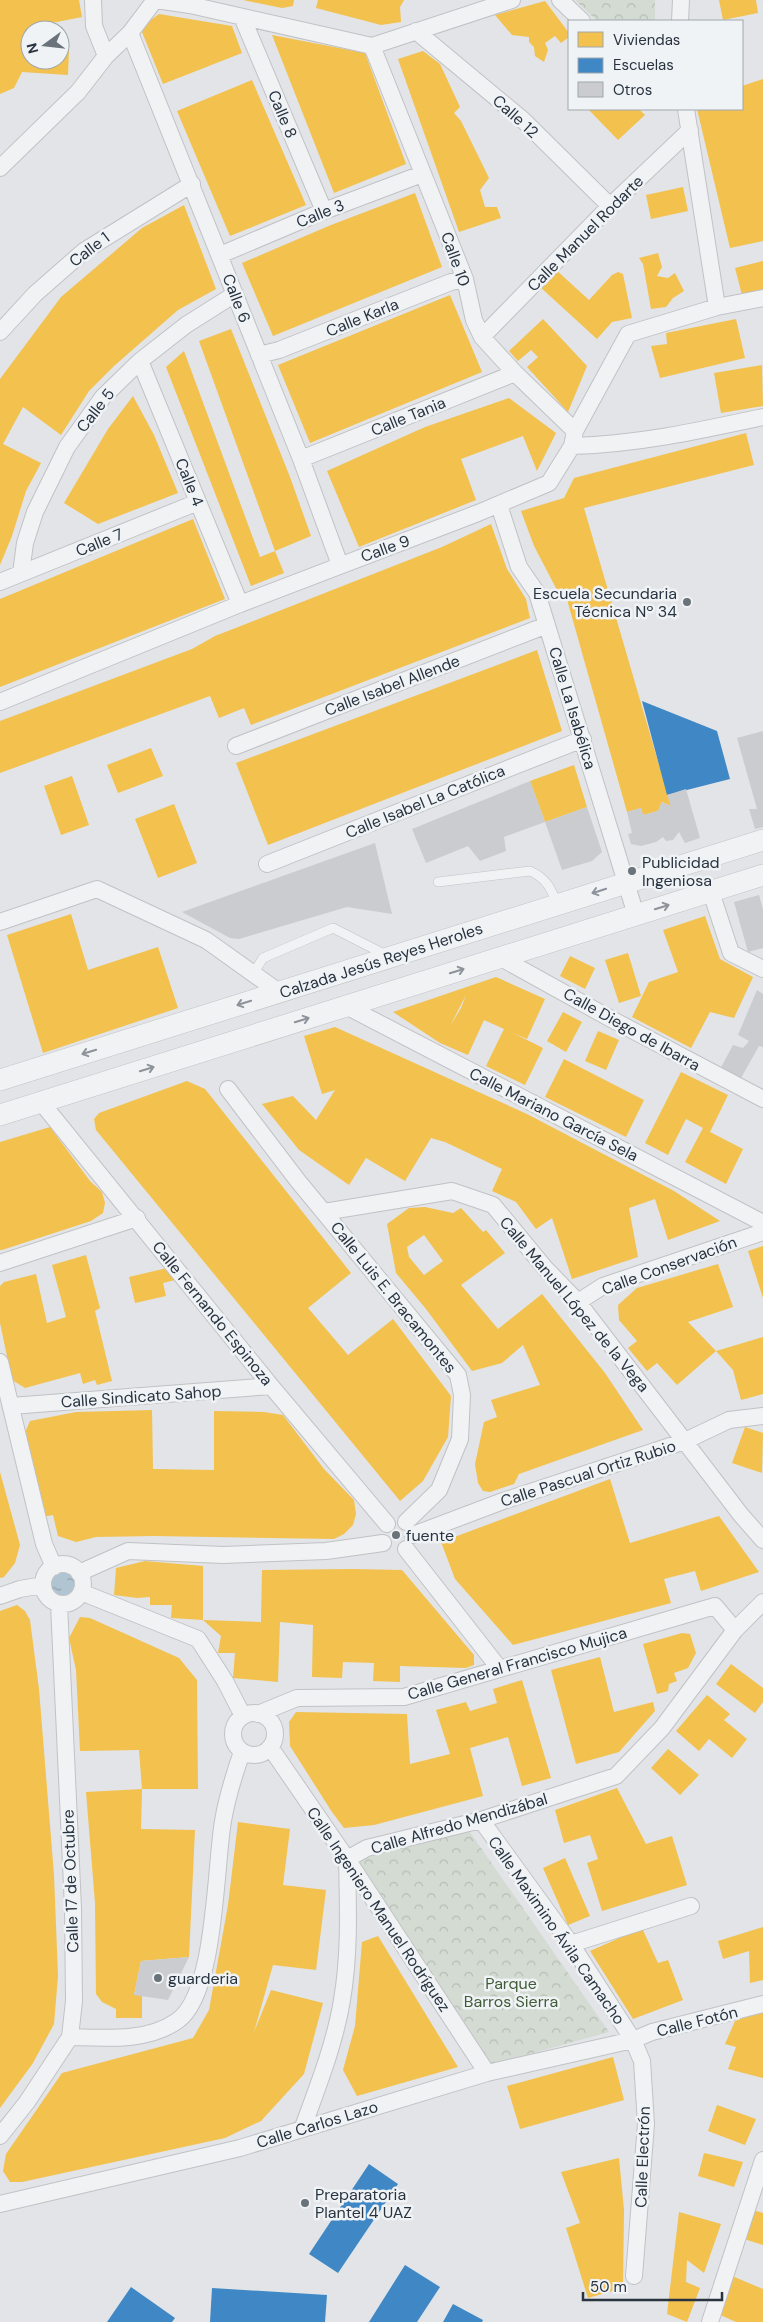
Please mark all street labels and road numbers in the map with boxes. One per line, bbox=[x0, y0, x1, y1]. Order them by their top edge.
street label: Calle 8 bbox=[263, 87, 302, 141]
street label: Calle 12 bbox=[488, 90, 543, 143]
street label: Calle Manuel Rodarte bbox=[523, 171, 648, 296]
street label: Calle 3 bbox=[293, 194, 347, 233]
street label: Calle 1 bbox=[65, 227, 114, 272]
street label: Calle 10 bbox=[436, 229, 475, 289]
street label: Calle 6 bbox=[218, 271, 255, 326]
street label: Calle Karla bbox=[323, 293, 402, 342]
street label: Calle 5 bbox=[72, 384, 119, 437]
street label: Calle Tania bbox=[368, 392, 449, 441]
street label: Calle 4 bbox=[170, 455, 209, 510]
street label: Calle 7 bbox=[72, 524, 126, 561]
street label: Calle 9 bbox=[358, 530, 413, 567]
street label: Calle La Isabélica bbox=[544, 644, 601, 772]
street label: Calle Isabel Allende bbox=[322, 650, 463, 721]
street label: Calle Isabel La Católica bbox=[342, 760, 508, 843]
street label: Calzada Jesús Reyes Heroles bbox=[277, 918, 485, 1003]
street label: Calle Diego de Ibarra bbox=[560, 983, 704, 1076]
street label: Calle Mariano García Sela bbox=[466, 1063, 642, 1166]
street label: Calle Manuel López de la Vega bbox=[495, 1212, 654, 1396]
street label: Calle Luis E. Bracamontes bbox=[326, 1217, 461, 1377]
street label: Calle Conservación bbox=[599, 1231, 740, 1300]
street label: Calle Fernando Espinoza bbox=[148, 1237, 278, 1390]
street label: Calle Sindicato Sahop bbox=[60, 1380, 222, 1413]
street label: Calle Pascual Ortiz Rubio bbox=[498, 1435, 679, 1512]
street label: Calle General Francisco Mujica bbox=[405, 1622, 629, 1705]
street label: Calle Alfredo Mendizábal bbox=[368, 1788, 550, 1859]
street label: Calle Ingeniero Manuel Rodríguez bbox=[302, 1803, 455, 2016]
street label: Calle 17 de Octubre bbox=[58, 1809, 83, 1953]
street label: Calle Maximino Ávila Camacho bbox=[483, 1832, 630, 2029]
street label: Calle Fotón bbox=[654, 2001, 740, 2042]
street label: Calle Carlos Lazo bbox=[254, 2096, 380, 2153]
street label: Calle Electrón bbox=[630, 2106, 655, 2208]

